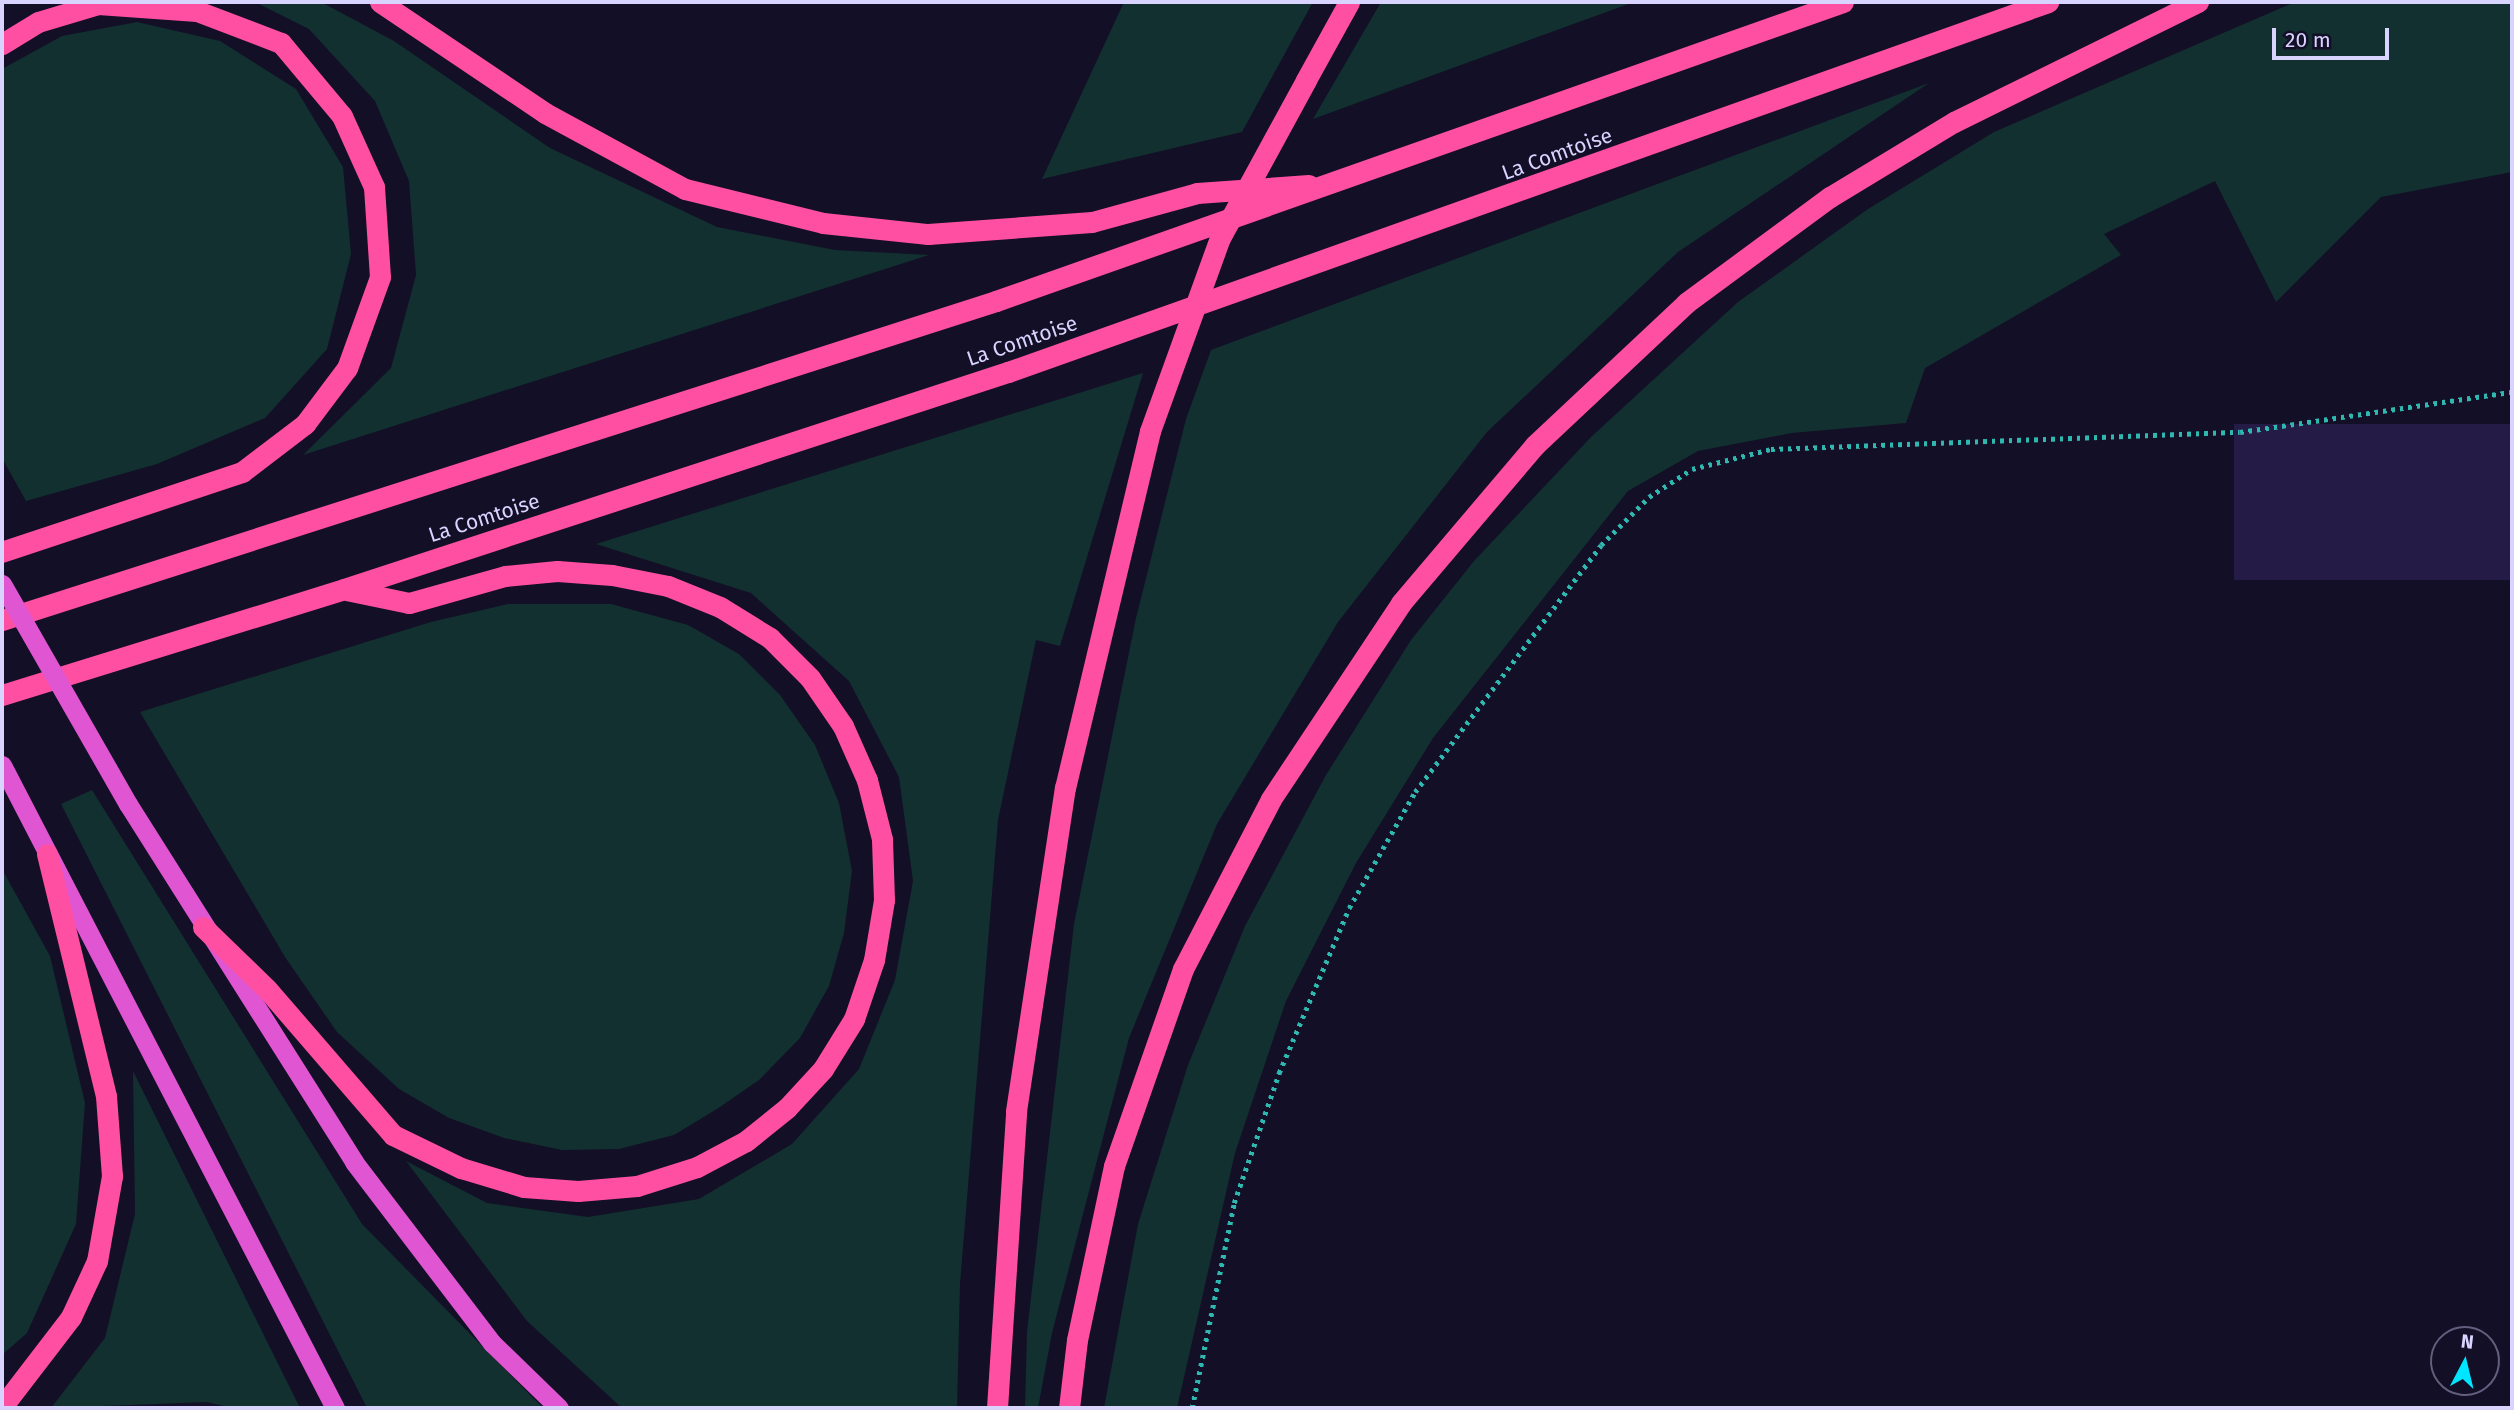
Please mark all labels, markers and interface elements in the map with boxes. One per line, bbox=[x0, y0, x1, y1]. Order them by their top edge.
scale bar bbox=[2276, 14, 2393, 58]
text: 20 m bbox=[2285, 27, 2331, 53]
street label: La Comtoise bbox=[1498, 122, 1616, 186]
street label: La Comtoise bbox=[963, 310, 1081, 372]
street label: La Comtoise bbox=[425, 488, 543, 548]
north arrow bbox=[2430, 1326, 2500, 1396]
text: N bbox=[2460, 1329, 2475, 1354]

